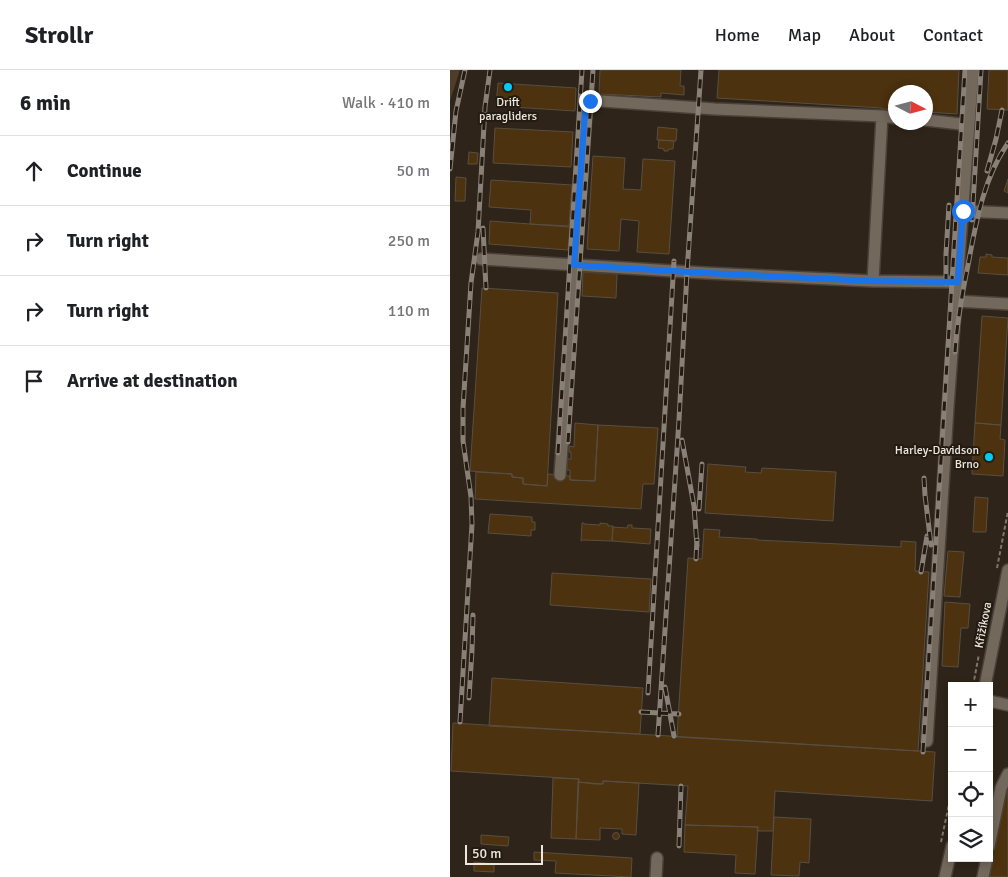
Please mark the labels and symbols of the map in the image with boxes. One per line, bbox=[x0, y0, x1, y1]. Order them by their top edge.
marker: Drift paragliders bbox=[502, 81, 514, 93]
north arrow bbox=[888, 85, 933, 130]
route end bbox=[579, 90, 602, 113]
place label: Drift paragliders bbox=[479, 95, 537, 124]
route start bbox=[952, 200, 975, 223]
place label: Harley-Davidson Brno bbox=[895, 443, 979, 472]
marker: Harley-Davidson Brno bbox=[983, 451, 995, 463]
street label: Křižíkova bbox=[972, 601, 995, 650]
scale bar bbox=[465, 842, 542, 865]

